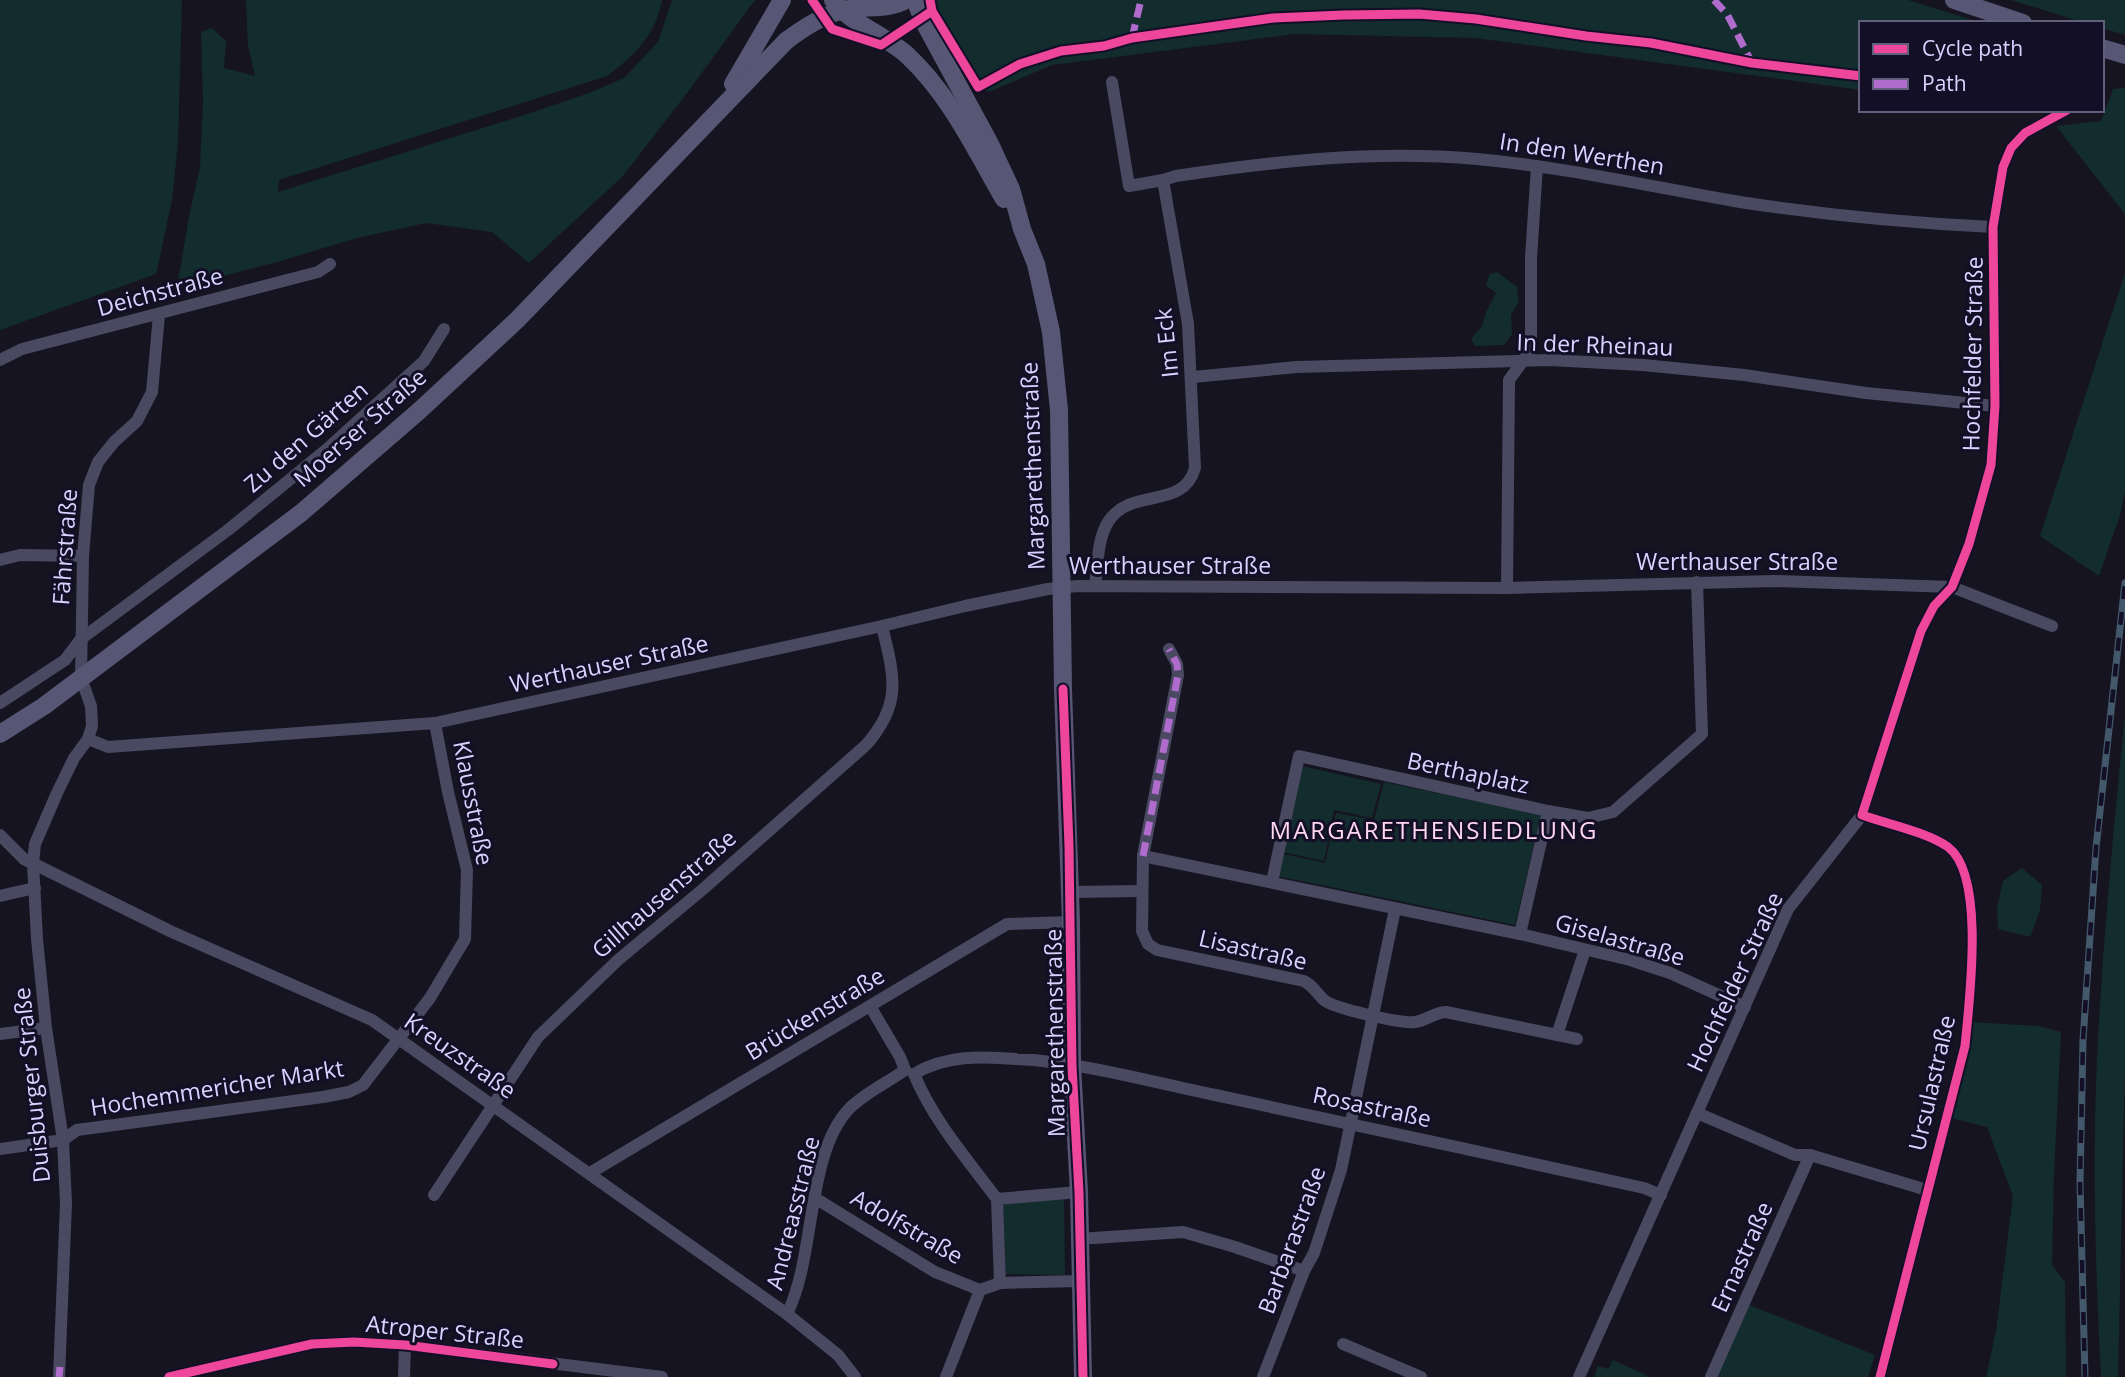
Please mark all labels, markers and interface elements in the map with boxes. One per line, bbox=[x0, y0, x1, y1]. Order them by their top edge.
legend bbox=[1859, 21, 2104, 112]
text: Cycle path bbox=[1922, 34, 2023, 62]
text: Path bbox=[1922, 69, 1967, 97]
street label: In den Werthen bbox=[1497, 124, 1667, 182]
street label: Hochfelder Straße bbox=[1954, 256, 1990, 452]
street label: Deichstraße bbox=[93, 259, 226, 323]
street label: Im Eck bbox=[1146, 307, 1186, 379]
street label: In der Rheinau bbox=[1516, 325, 1674, 363]
street label: Moerser Straße bbox=[286, 361, 433, 494]
street label: Margarethenstraße bbox=[1012, 361, 1052, 571]
street label: Zu den Gärten bbox=[237, 374, 374, 499]
street label: Fährstraße bbox=[44, 488, 84, 606]
street label: Werthauser Straße bbox=[1636, 545, 1838, 577]
street label: Werthauser Straße bbox=[1069, 549, 1271, 581]
street label: Werthauser Straße bbox=[507, 626, 711, 700]
street label: Klausstraße bbox=[446, 738, 502, 868]
street label: Berthaplatz bbox=[1404, 743, 1532, 801]
district label: MARGARETHENSIEDLUNG bbox=[1270, 813, 1598, 846]
street label: Gillhausenstraße bbox=[584, 822, 742, 965]
street label: Hochfelder Straße bbox=[1678, 886, 1790, 1077]
street label: Giselastraße bbox=[1552, 905, 1689, 973]
street label: Lisastraße bbox=[1196, 921, 1310, 977]
street label: Margarethenstraße bbox=[1036, 929, 1072, 1137]
street label: Brückenstraße bbox=[739, 959, 890, 1067]
street label: Duisburger Straße bbox=[5, 986, 57, 1184]
street label: Kreuzstraße bbox=[398, 1005, 523, 1106]
street label: Ursulastraße bbox=[1900, 1012, 1962, 1154]
street label: Hochemmericher Markt bbox=[88, 1051, 346, 1123]
street label: Rosastraße bbox=[1310, 1078, 1434, 1134]
street label: Andreasstraße bbox=[757, 1133, 827, 1293]
street label: Barbarastraße bbox=[1250, 1162, 1333, 1318]
street label: Adolfstraße bbox=[846, 1181, 969, 1271]
street label: Ernastraße bbox=[1703, 1196, 1780, 1317]
street label: Atroper Straße bbox=[365, 1307, 526, 1355]

